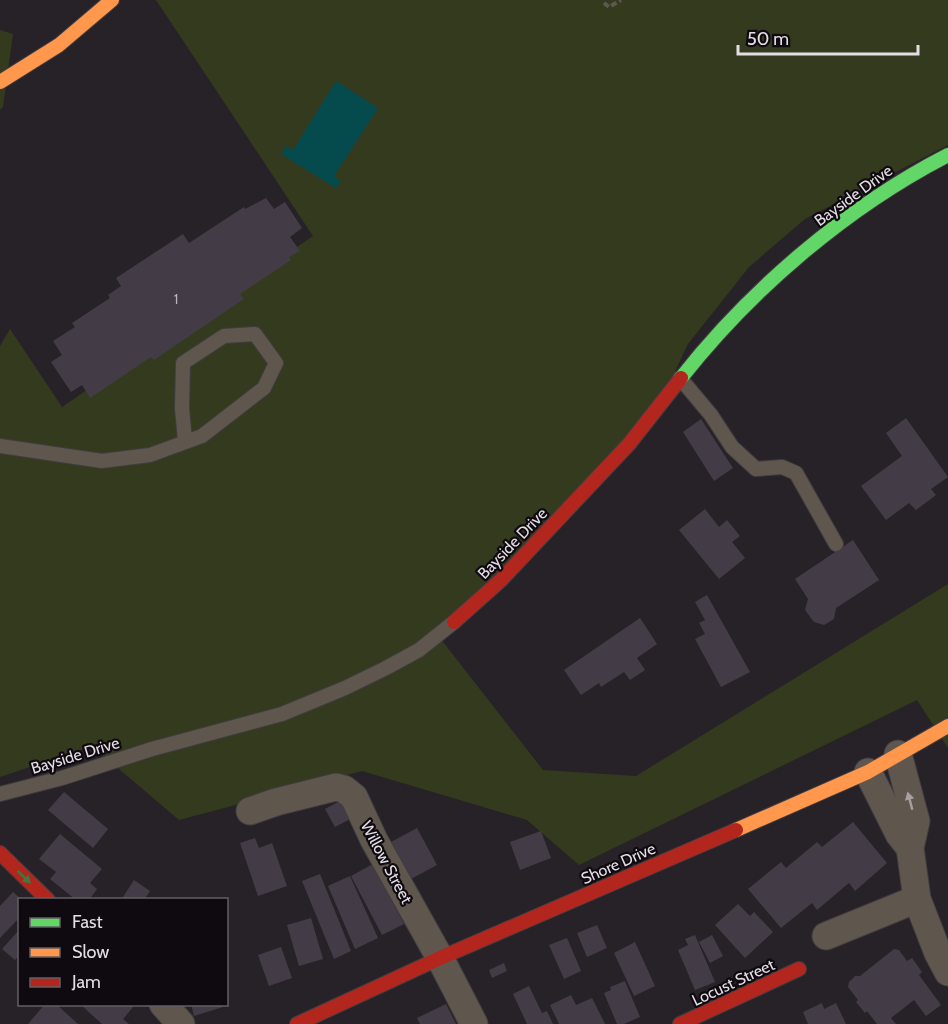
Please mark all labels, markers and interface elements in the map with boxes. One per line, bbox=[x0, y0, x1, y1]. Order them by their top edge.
scale bar bbox=[738, 18, 918, 56]
text: 50 m bbox=[747, 28, 789, 50]
street label: Bayside Drive bbox=[811, 161, 896, 230]
house number: 1 bbox=[174, 290, 178, 308]
street label: Bayside Drive bbox=[474, 504, 551, 583]
street label: Bayside Drive bbox=[29, 733, 122, 778]
one-way arrow bbox=[905, 792, 915, 810]
street label: Willow Street bbox=[357, 818, 417, 907]
street label: Shore Drive bbox=[578, 839, 658, 888]
one-way arrow bbox=[16, 869, 30, 883]
legend bbox=[18, 898, 228, 1006]
text: Fast bbox=[72, 911, 103, 933]
text: Slow bbox=[72, 941, 109, 963]
street label: Locust Street bbox=[689, 955, 778, 1010]
text: Jam bbox=[71, 971, 101, 993]

